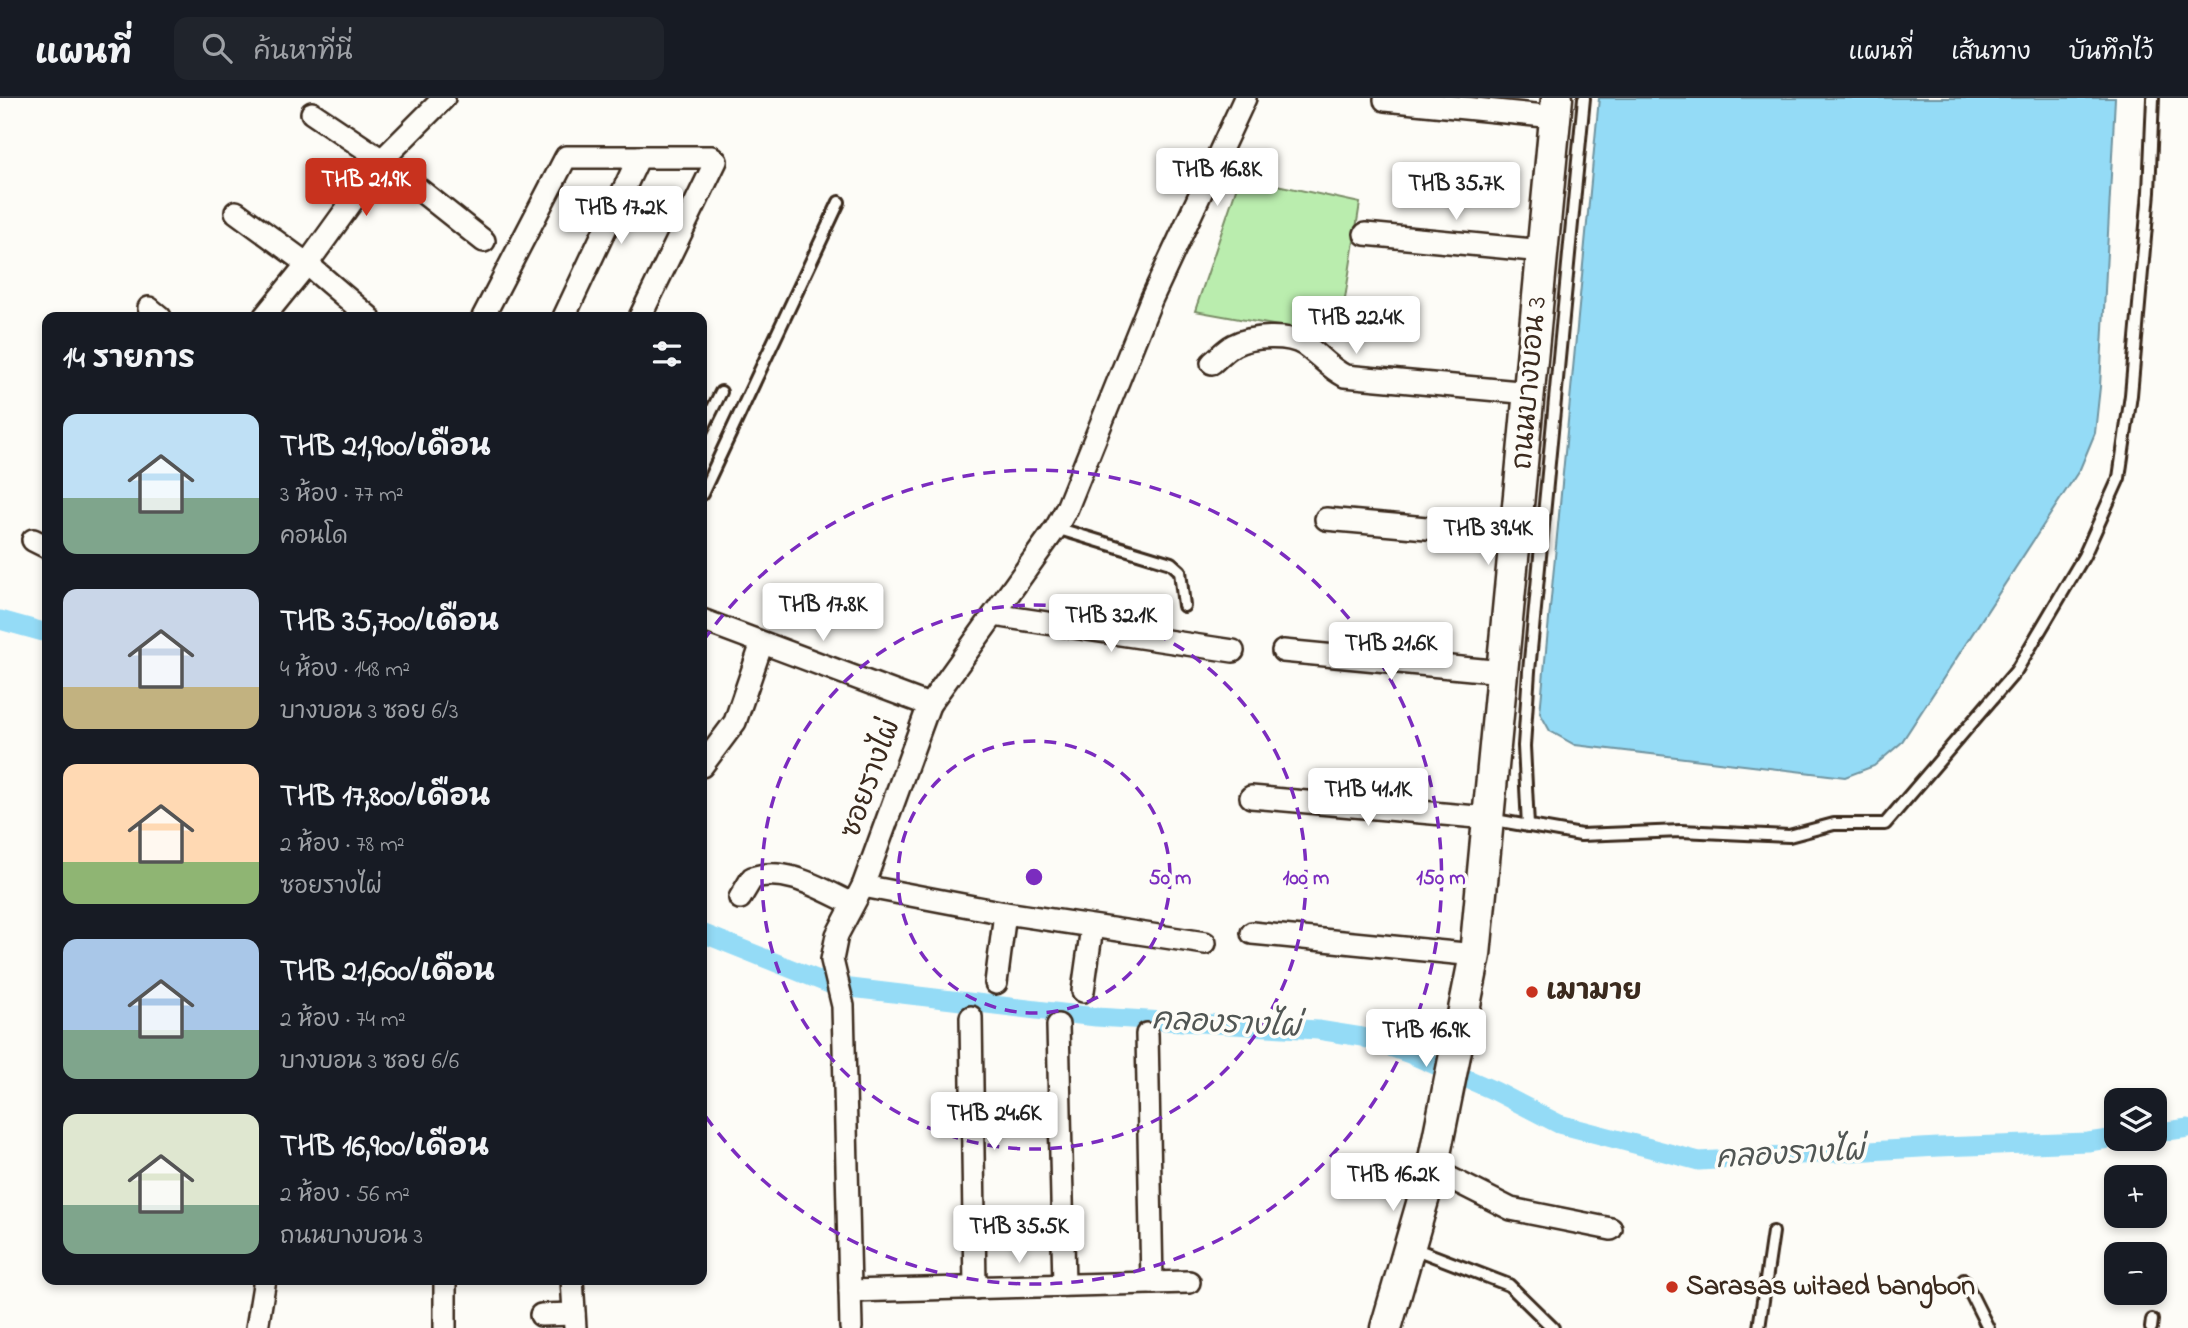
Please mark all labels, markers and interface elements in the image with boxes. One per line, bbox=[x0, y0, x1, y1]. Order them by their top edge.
search box bbox=[174, 17, 664, 80]
icon: search bbox=[198, 29, 236, 67]
text: แผนที่ bbox=[35, 31, 132, 79]
text: ค้นหาที่นี่ bbox=[254, 34, 353, 72]
text: แผนที่ bbox=[1848, 36, 1913, 71]
text: เส้นทาง bbox=[1951, 36, 2031, 71]
text: บันทึกไว้ bbox=[2069, 36, 2153, 71]
pin: THB 16.8K bbox=[1137, 148, 1297, 208]
text: THB 16.8K bbox=[1172, 154, 1262, 187]
pin: THB 21.9K bbox=[286, 158, 446, 218]
pin: THB 35.7K bbox=[1376, 162, 1536, 222]
text: THB 21.9K bbox=[321, 164, 411, 197]
text: THB 35.7K bbox=[1408, 168, 1504, 201]
pin: THB 17.2K bbox=[541, 186, 701, 246]
text: THB 17.2K bbox=[575, 192, 667, 225]
street label: ถนนบางบอน 3 bbox=[1503, 295, 1559, 471]
pin: THB 22.4K bbox=[1276, 296, 1436, 356]
text: THB 22.4K bbox=[1308, 302, 1404, 335]
icon: filters bbox=[648, 335, 686, 373]
text: 14 รายการ bbox=[63, 338, 195, 382]
text: THB 21,900/เดือน bbox=[280, 426, 491, 470]
icon: home bbox=[119, 442, 203, 526]
text: 3 ห้อง · 77 m² bbox=[280, 479, 404, 512]
pin: THB 39.4K bbox=[1408, 508, 1568, 567]
text: THB 39.4K bbox=[1443, 513, 1533, 546]
text: คอนโด bbox=[280, 521, 348, 554]
pin: THB 17.8K bbox=[743, 584, 903, 643]
text: THB 17.8K bbox=[778, 589, 868, 622]
pin: THB 32.1K bbox=[1031, 594, 1191, 654]
text: THB 32.1K bbox=[1065, 600, 1157, 633]
text: THB 35,700/เดือน bbox=[280, 601, 499, 645]
icon: home bbox=[119, 617, 203, 701]
pin: THB 21.6K bbox=[1311, 622, 1471, 682]
text: THB 21.6K bbox=[1345, 628, 1437, 661]
text: 4 ห้อง · 148 m² bbox=[280, 654, 410, 687]
text: บางบอน 3 ซอย 6/3 bbox=[280, 696, 458, 729]
street label: ซอยรางไผ่ bbox=[830, 713, 912, 844]
pin: THB 41.1K bbox=[1288, 768, 1448, 828]
text: THB 41.1K bbox=[1324, 774, 1412, 807]
text: THB 17,800/เดือน bbox=[280, 776, 490, 820]
icon: home bbox=[119, 792, 203, 876]
text: 2 ห้อง · 78 m² bbox=[280, 829, 405, 862]
text: 50 m bbox=[1149, 864, 1191, 894]
text: 100 m bbox=[1283, 864, 1329, 894]
text: 150 m bbox=[1416, 864, 1466, 894]
centre of rings bbox=[1022, 865, 1046, 889]
text: ซอยรางไผ่ bbox=[280, 871, 382, 904]
text: THB 21,600/เดือน bbox=[280, 951, 495, 995]
icon: home bbox=[119, 967, 203, 1051]
place label: เมามาย bbox=[1546, 972, 1642, 1013]
marker: เมามาย bbox=[1524, 984, 1540, 1000]
water label: คลองรางไผ่ bbox=[1151, 998, 1307, 1051]
text: 2 ห้อง · 74 m² bbox=[280, 1004, 406, 1037]
pin: THB 16.9K bbox=[1346, 1010, 1506, 1069]
text: THB 16.9K bbox=[1382, 1015, 1470, 1048]
text: บางบอน 3 ซอย 6/6 bbox=[280, 1046, 459, 1079]
map controls bbox=[2104, 1088, 2167, 1305]
button: layers bbox=[2104, 1088, 2167, 1151]
pin: THB 24.6K bbox=[914, 1093, 1074, 1152]
text: THB 24.6K bbox=[947, 1098, 1041, 1131]
text: THB 16,900/เดือน bbox=[280, 1126, 489, 1170]
water label: คลองรางไผ่ bbox=[1715, 1129, 1870, 1182]
icon: home bbox=[119, 1142, 203, 1226]
pin: THB 16.2K bbox=[1313, 1154, 1473, 1213]
text: THB 16.2K bbox=[1347, 1159, 1439, 1192]
button: + bbox=[2104, 1165, 2167, 1228]
text: 2 ห้อง · 56 m² bbox=[280, 1179, 410, 1212]
pin: THB 35.5K bbox=[939, 1206, 1099, 1265]
text: THB 35.5K bbox=[969, 1211, 1069, 1244]
text: ถนนบางบอน 3 bbox=[280, 1221, 423, 1254]
button: − bbox=[2104, 1242, 2167, 1305]
place label: Sarasas witaed bangbon bbox=[1686, 1267, 1975, 1309]
marker: Sarasas witaed bangbon bbox=[1664, 1279, 1680, 1295]

